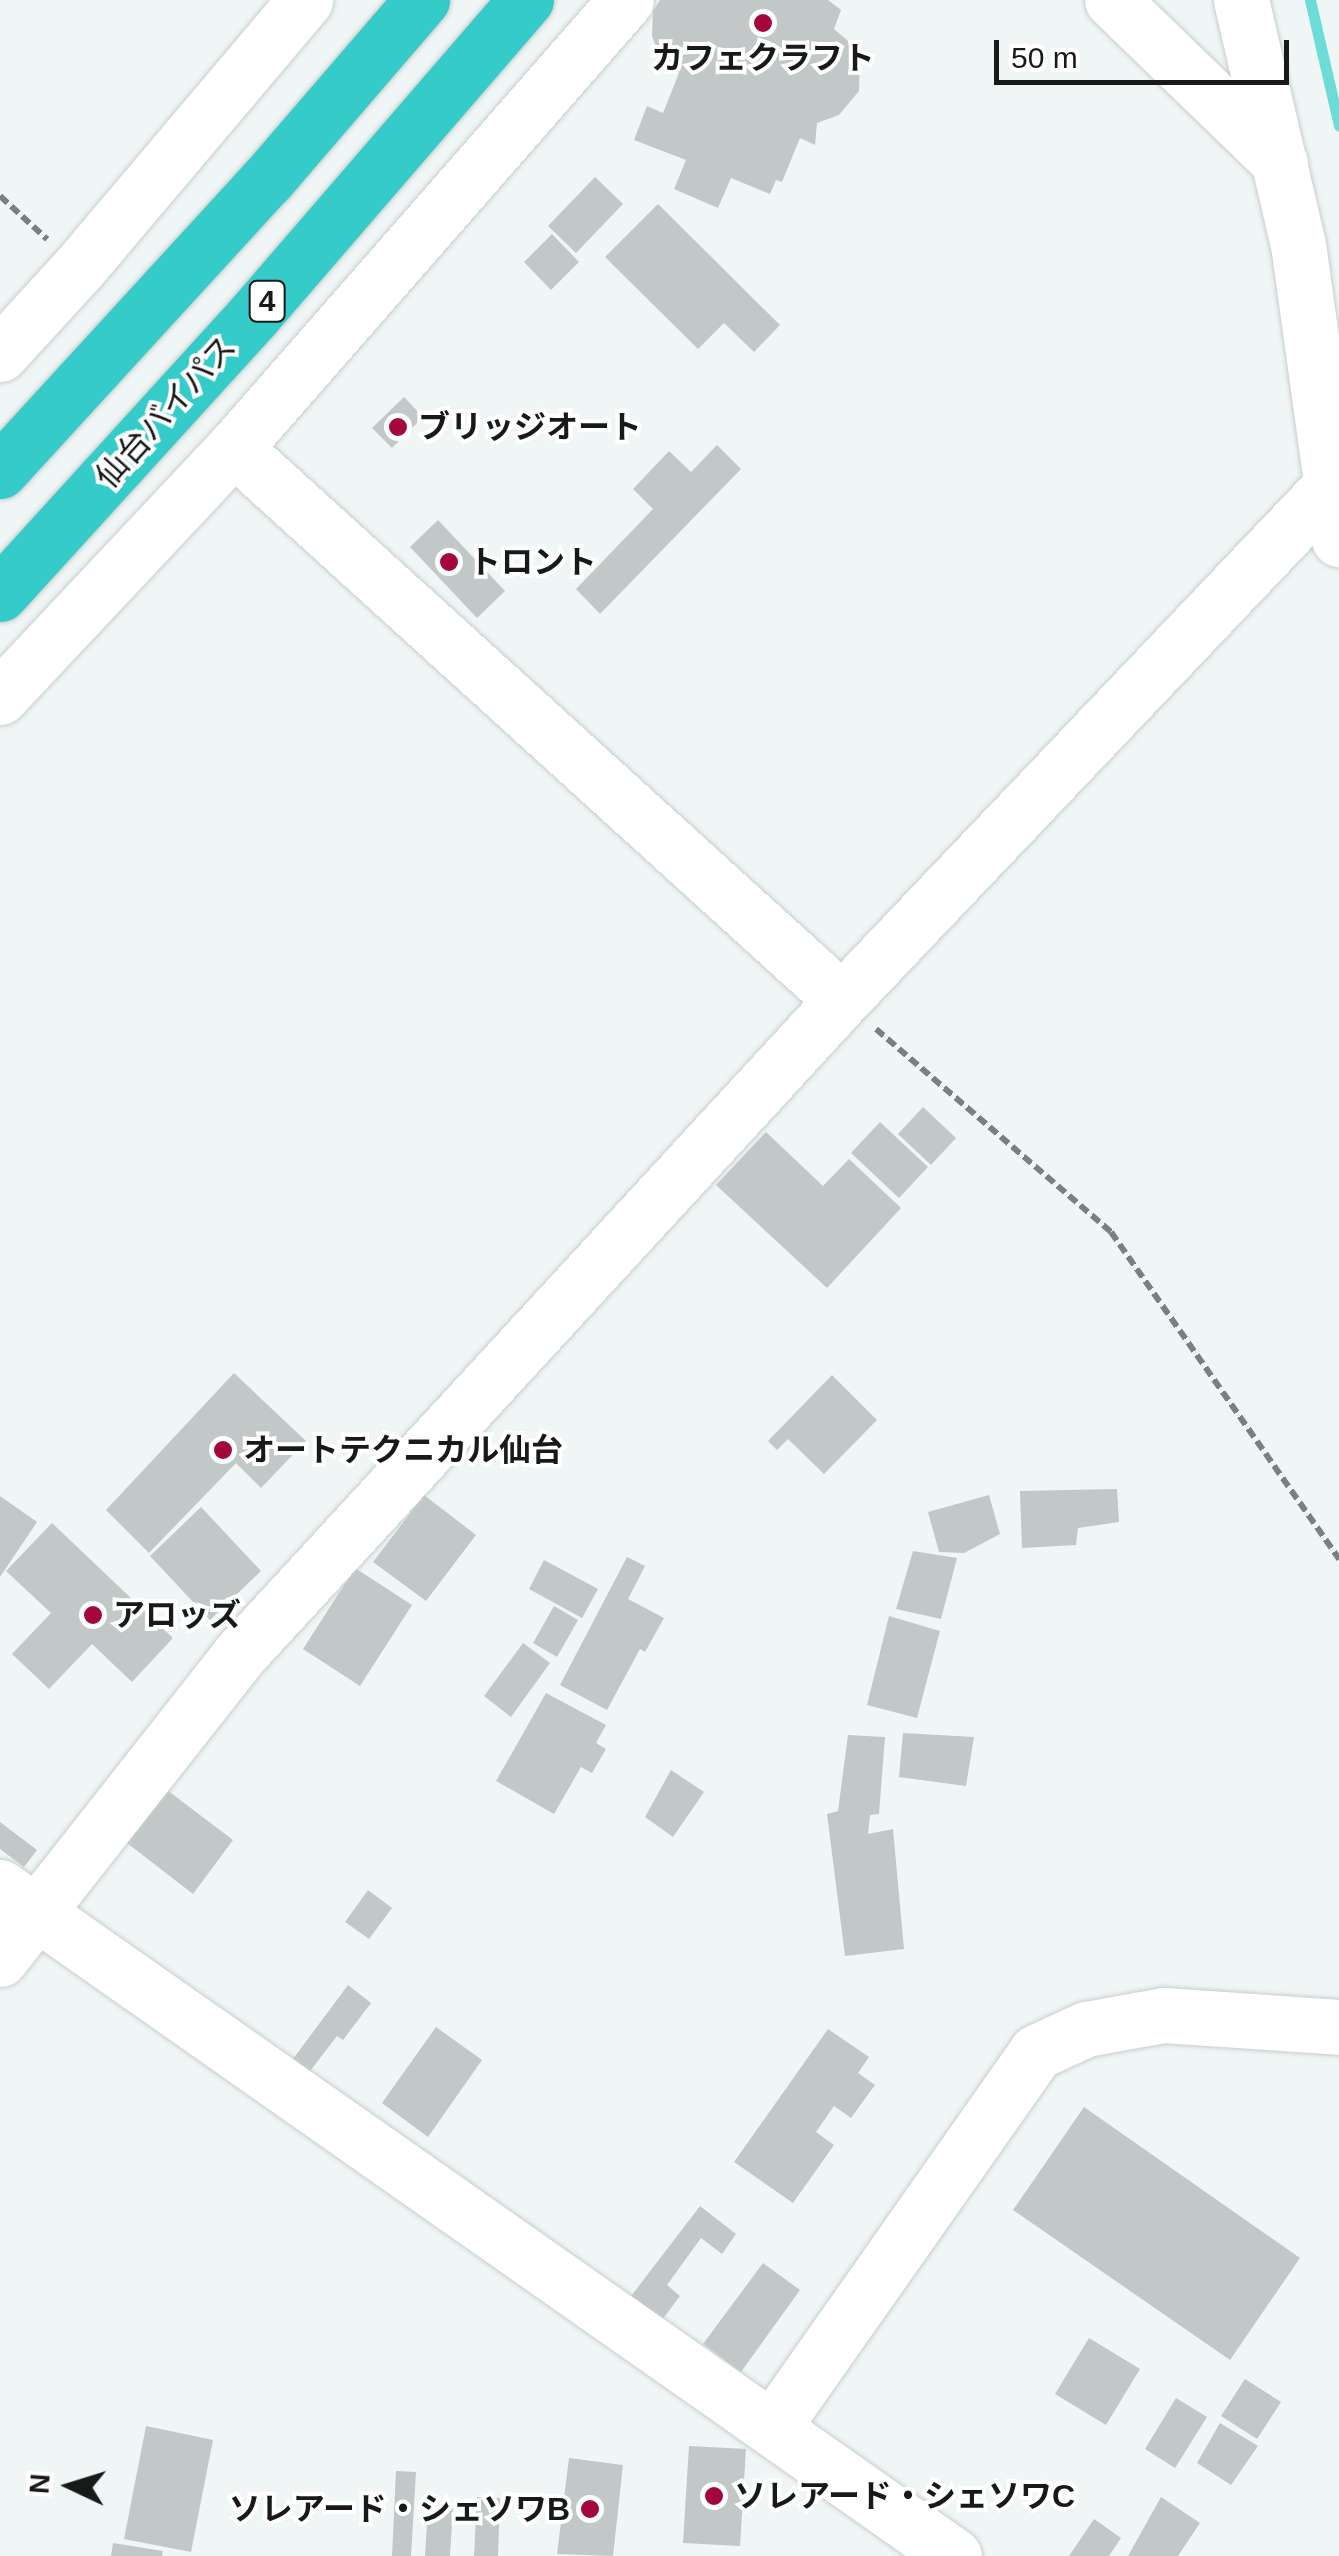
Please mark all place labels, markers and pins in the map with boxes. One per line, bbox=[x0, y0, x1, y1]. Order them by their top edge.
marker: カフェクラフト bbox=[752, 12, 774, 34]
place label: カフェクラフト bbox=[651, 39, 875, 77]
place label: ブリッジオート bbox=[418, 408, 642, 446]
marker: ブリッジオート bbox=[387, 416, 409, 438]
place label: トロント bbox=[469, 543, 597, 581]
marker: トロント bbox=[438, 551, 460, 573]
place label: オートテクニカル仙台 bbox=[243, 1431, 563, 1469]
marker: オートテクニカル仙台 bbox=[212, 1439, 234, 1461]
place label: アロッズ bbox=[113, 1596, 241, 1634]
marker: アロッズ bbox=[82, 1604, 104, 1626]
place label: ソレアード・シェソワC bbox=[734, 2477, 1075, 2515]
marker: ソレアード・シェソワC bbox=[703, 2485, 725, 2507]
place label: ソレアード・シェソワB bbox=[229, 2490, 570, 2528]
marker: ソレアード・シェソワB bbox=[579, 2498, 601, 2520]

